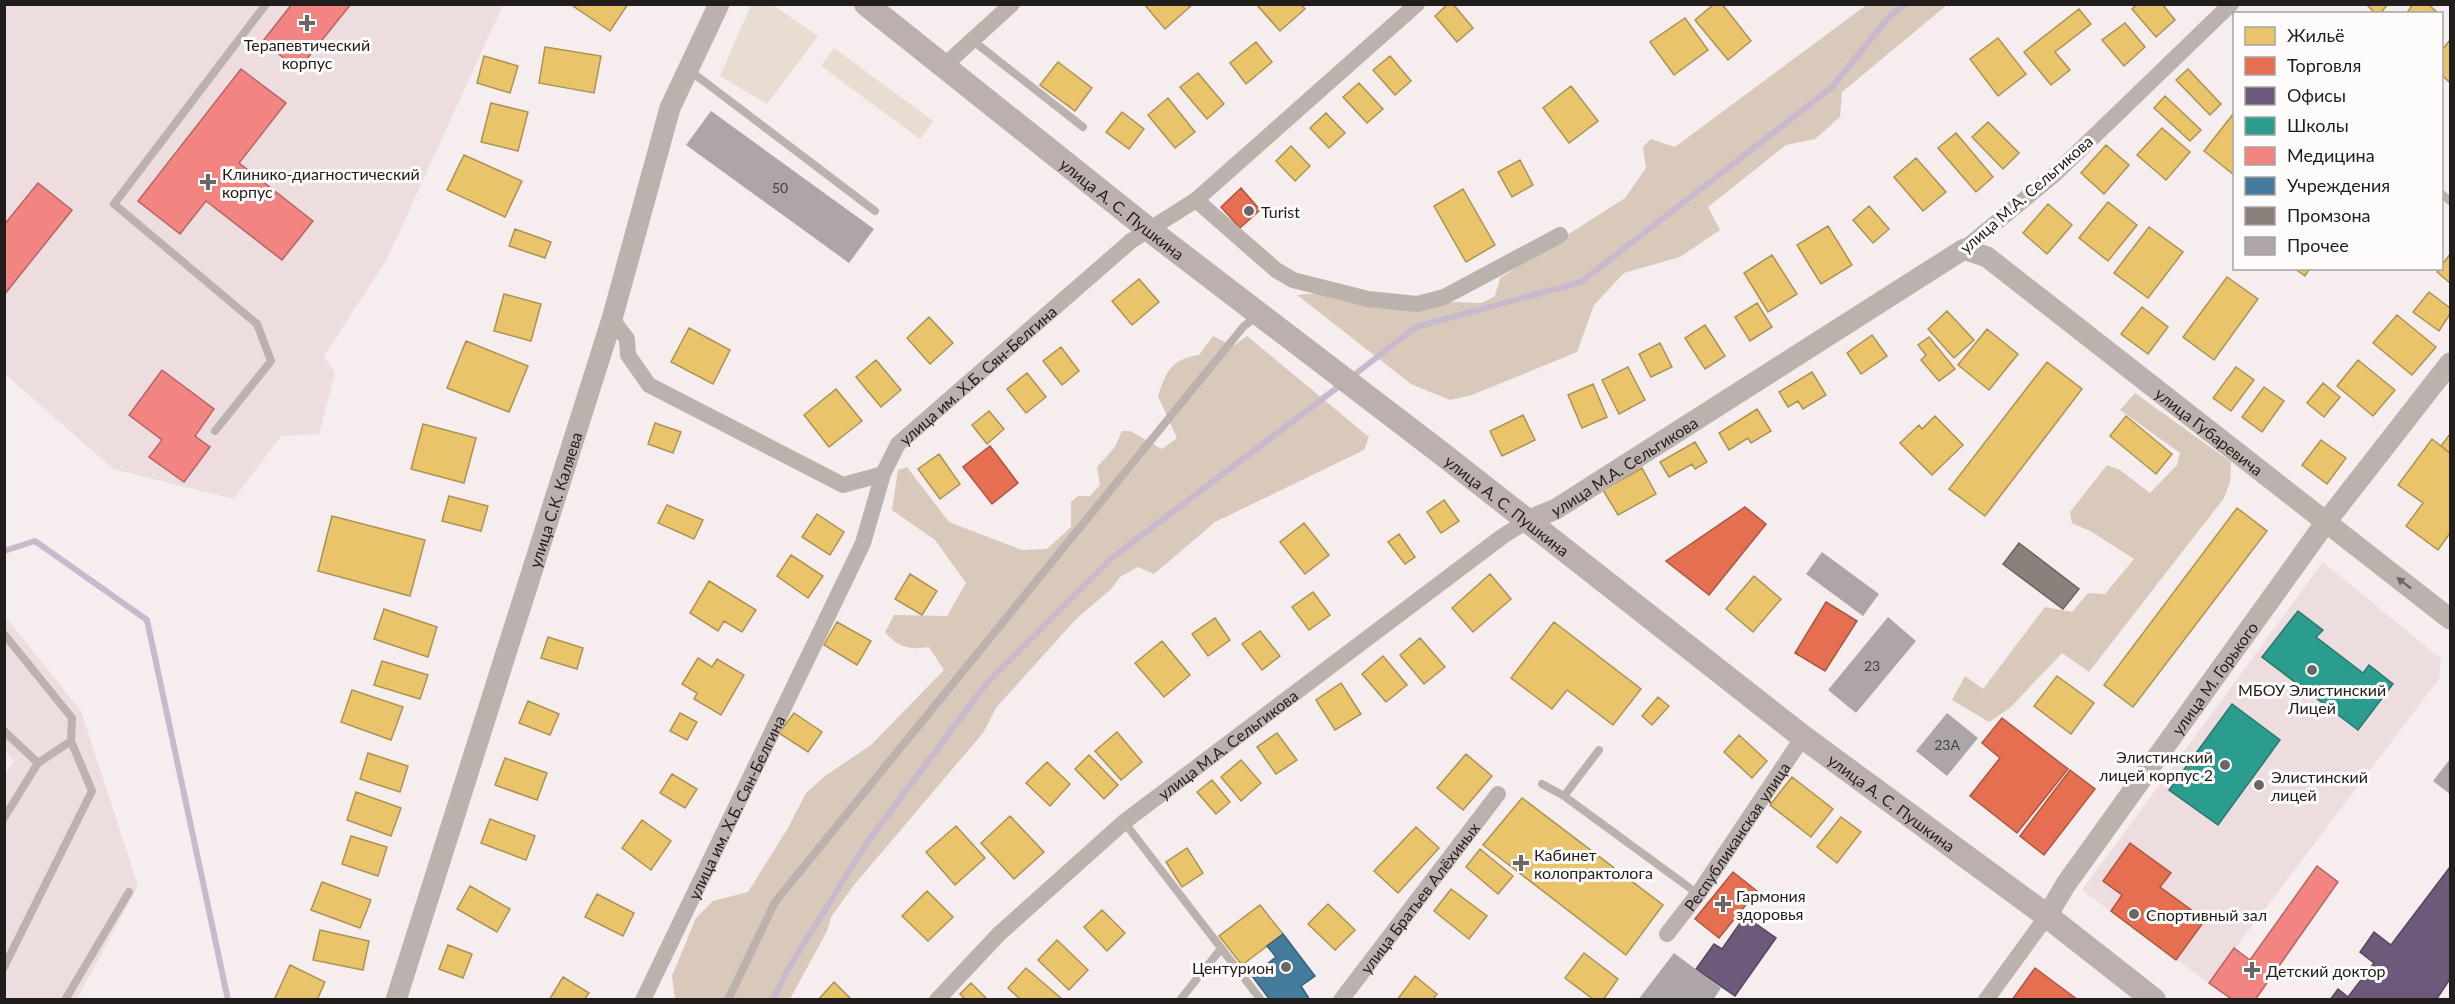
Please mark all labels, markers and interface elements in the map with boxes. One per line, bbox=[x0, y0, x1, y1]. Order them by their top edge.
legend bbox=[2233, 12, 2443, 270]
marker: Терапевтический корпус bbox=[298, 14, 316, 32]
text: Жильё bbox=[2287, 24, 2345, 46]
place label: Терапевтический корпус bbox=[244, 35, 370, 72]
text: Торговля bbox=[2287, 54, 2361, 76]
text: Офисы bbox=[2287, 84, 2346, 106]
text: Школы bbox=[2287, 114, 2349, 136]
street label: улица М.А. Сельгикова bbox=[1956, 131, 2096, 257]
text: Медицина bbox=[2287, 144, 2375, 166]
street label: улица А. С. Пушкина bbox=[1057, 154, 1188, 263]
place label: Клинико-диагностический корпус bbox=[222, 164, 420, 201]
marker: Клинико-диагностический корпус bbox=[199, 173, 217, 191]
text: Учреждения bbox=[2287, 174, 2390, 196]
house number: 50 bbox=[772, 179, 788, 196]
place label: Turist bbox=[1261, 202, 1300, 221]
marker: Turist bbox=[1242, 204, 1256, 218]
text: Промзона bbox=[2287, 204, 2370, 226]
text: Прочее bbox=[2287, 234, 2349, 256]
street label: улица им. Х.Б. Сян-Белгина bbox=[895, 301, 1060, 448]
street label: улица Губаревича bbox=[2152, 383, 2267, 479]
street label: улица М.А. Сельгикова bbox=[1548, 412, 1701, 519]
street label: улица С.К. Каляева bbox=[524, 429, 585, 570]
street label: улица А. С. Пушкина bbox=[1442, 451, 1573, 560]
one-way arrow bbox=[2397, 577, 2412, 589]
street label: улица М. Горького bbox=[2167, 618, 2261, 738]
house number: 23 bbox=[1864, 657, 1880, 674]
marker: МБОУ Элистинский Лицей bbox=[2305, 663, 2319, 677]
place label: МБОУ Элистинский Лицей bbox=[2238, 680, 2386, 717]
street label: улица М.А. Сельгикова bbox=[1154, 685, 1301, 803]
street label: улица им. Х.Б. Сян-Белгина bbox=[683, 712, 788, 902]
house number: 23А bbox=[1934, 736, 1960, 753]
place label: Элистинский лицей корпус 2 bbox=[2099, 747, 2213, 784]
street label: улица А. С. Пушкина bbox=[1825, 749, 1959, 855]
street label: Республиканская улица bbox=[1679, 758, 1793, 914]
marker: Элистинский лицей корпус 2 bbox=[2218, 758, 2232, 772]
place label: Элистинский лицей bbox=[2271, 767, 2368, 804]
marker: Элистинский лицей bbox=[2252, 778, 2266, 792]
street label: улица Братьев Алёхиных bbox=[1356, 818, 1483, 977]
place label: Кабинет колопрактолога bbox=[1534, 845, 1653, 882]
marker: Кабинет колопрактолога bbox=[1512, 854, 1530, 872]
place label: Гармония здоровья bbox=[1736, 886, 1806, 923]
marker: Гармония здоровья bbox=[1714, 895, 1732, 913]
place label: Спортивный зал bbox=[2146, 905, 2267, 924]
marker: Спортивный зал bbox=[2127, 907, 2141, 921]
place label: Центурион bbox=[1192, 958, 1274, 977]
marker: Центурион bbox=[1279, 960, 1293, 974]
marker: Детский доктор bbox=[2243, 961, 2261, 979]
place label: Детский доктор bbox=[2266, 961, 2386, 980]

